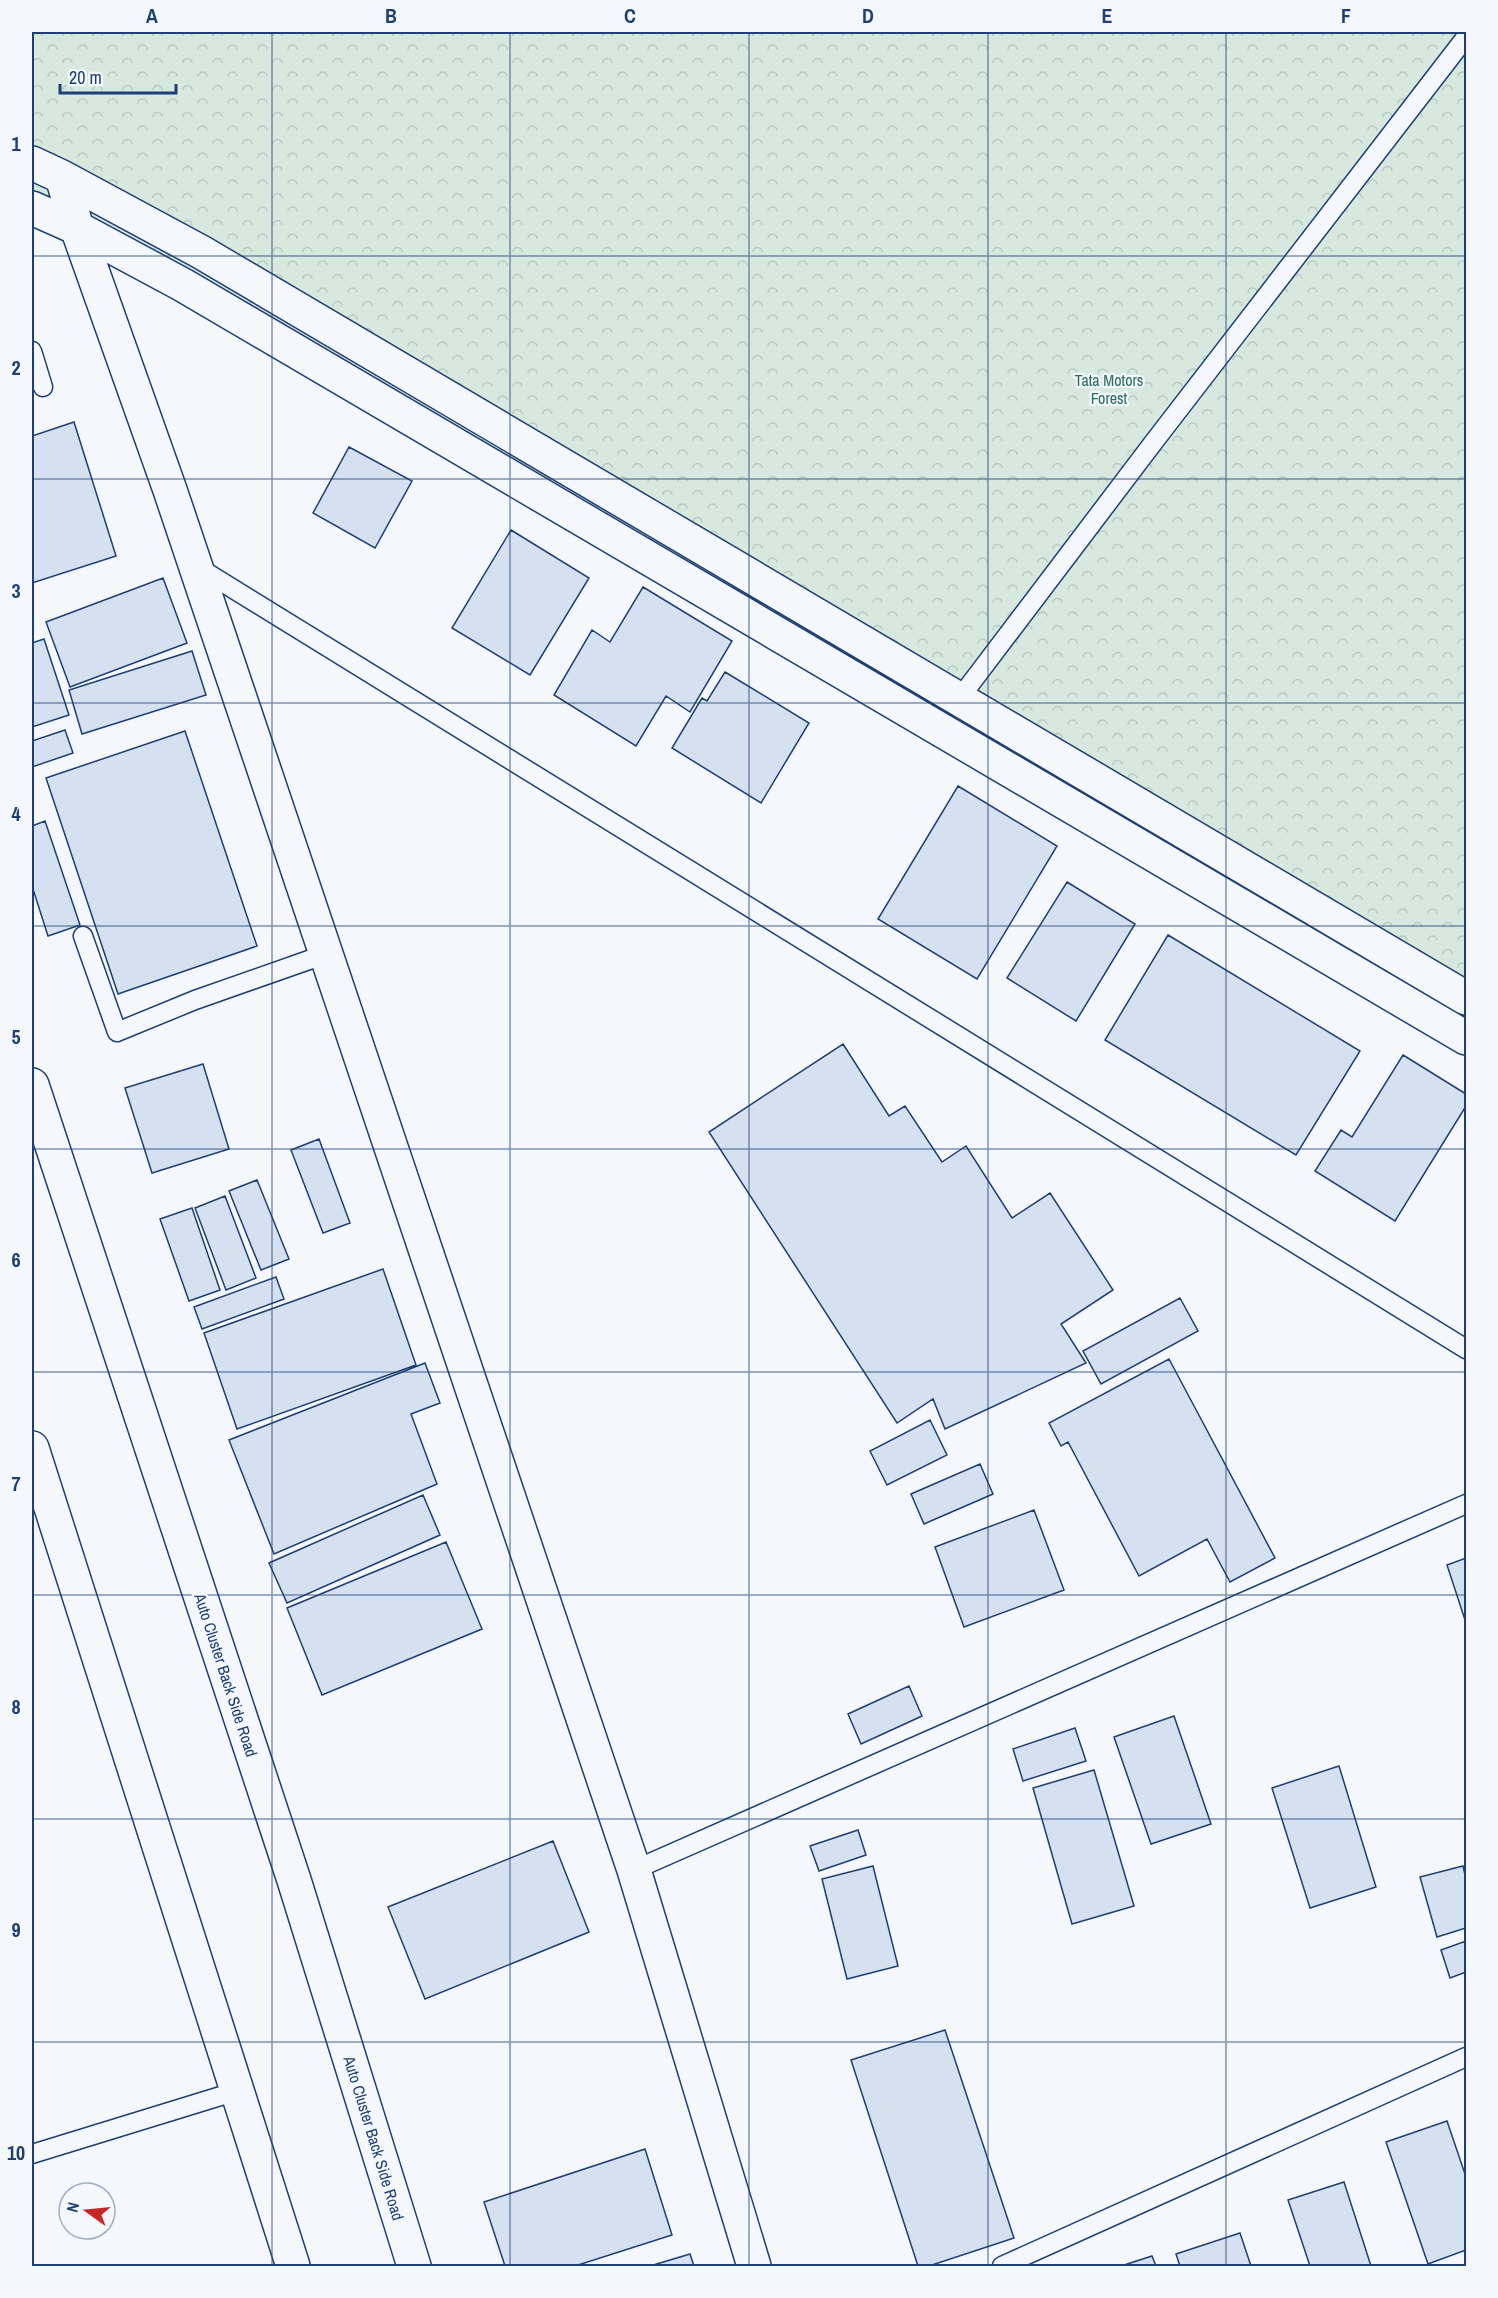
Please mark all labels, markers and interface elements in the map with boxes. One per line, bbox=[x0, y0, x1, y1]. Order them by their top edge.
text: A bbox=[146, 2, 158, 29]
text: B bbox=[385, 2, 397, 29]
text: C bbox=[624, 2, 636, 29]
text: D bbox=[862, 2, 874, 29]
text: E bbox=[1102, 2, 1113, 29]
text: F bbox=[1341, 2, 1351, 29]
scale bar bbox=[60, 57, 176, 95]
text: 20 m bbox=[69, 65, 102, 90]
text: 1 bbox=[11, 130, 21, 157]
text: 2 bbox=[11, 354, 21, 381]
park label: Tata Motors Forest bbox=[1075, 369, 1143, 409]
text: 3 bbox=[11, 577, 21, 604]
text: 4 bbox=[11, 800, 21, 827]
text: 5 bbox=[11, 1023, 21, 1050]
text: 6 bbox=[11, 1246, 21, 1273]
text: 7 bbox=[11, 1470, 21, 1497]
street label: Auto Cluster Back Side Road bbox=[189, 1589, 263, 1760]
text: 8 bbox=[11, 1693, 21, 1720]
text: 9 bbox=[11, 1916, 21, 1943]
street label: Auto Cluster Back Side Road bbox=[338, 2052, 409, 2223]
text: 10 bbox=[7, 2139, 25, 2166]
north arrow bbox=[57, 2181, 117, 2241]
text: N bbox=[61, 2200, 84, 2215]

